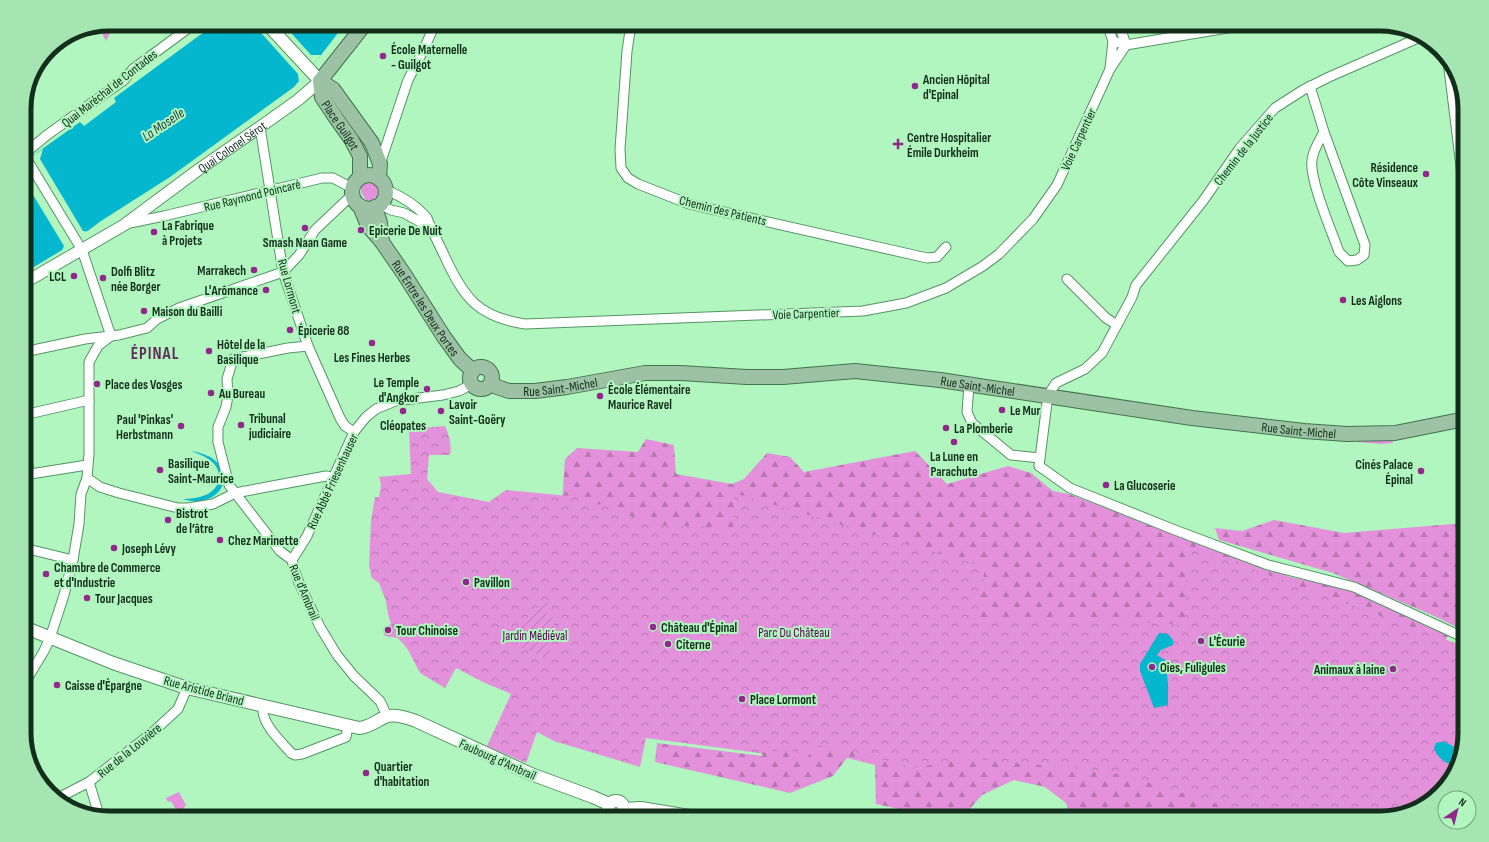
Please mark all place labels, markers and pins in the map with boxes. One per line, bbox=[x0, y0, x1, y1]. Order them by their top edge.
place label: École Maternelle - Guilgot bbox=[391, 42, 468, 73]
marker: École Maternelle - Guilgot bbox=[378, 51, 388, 61]
place label: Ancien Hôpital d'Epinal bbox=[922, 72, 990, 103]
marker: Ancien Hôpital d'Epinal bbox=[910, 81, 920, 91]
place label: Centre Hospitalier Émile Durkheim bbox=[907, 130, 991, 161]
marker: Centre Hospitalier Émile Durkheim bbox=[892, 138, 904, 150]
place label: Résidence Côte Vinseaux bbox=[1352, 160, 1419, 191]
marker: Résidence Côte Vinseaux bbox=[1421, 169, 1431, 179]
place label: La Fabrique à Projets bbox=[162, 218, 214, 249]
marker: Smash Naan Game bbox=[300, 223, 310, 233]
place label: Epicerie De Nuit bbox=[369, 223, 443, 239]
marker: Epicerie De Nuit bbox=[356, 225, 366, 235]
marker: La Fabrique à Projets bbox=[149, 227, 159, 237]
place label: Smash Naan Game bbox=[263, 235, 348, 251]
place label: Marrakech bbox=[197, 263, 246, 279]
place label: Dolfi Blitz née Borger bbox=[111, 264, 160, 295]
marker: Marrakech bbox=[249, 265, 259, 275]
place label: LCL bbox=[49, 269, 66, 285]
marker: LCL bbox=[69, 271, 79, 281]
marker: Dolfi Blitz née Borger bbox=[98, 273, 108, 283]
place label: L'Arômance bbox=[204, 283, 258, 299]
marker: L'Arômance bbox=[261, 285, 271, 295]
place label: Les Aiglons bbox=[1351, 293, 1402, 309]
marker: Les Aiglons bbox=[1338, 295, 1348, 305]
place label: Maison du Bailli bbox=[152, 304, 223, 320]
marker: Maison du Bailli bbox=[139, 306, 149, 316]
place label: Épicerie 88 bbox=[298, 323, 349, 339]
marker: Épicerie 88 bbox=[285, 325, 295, 335]
place label: Hôtel de la Basilique bbox=[217, 337, 265, 368]
marker: Les Fines Herbes bbox=[367, 338, 377, 348]
marker: Hôtel de la Basilique bbox=[204, 346, 214, 356]
place label: Les Fines Herbes bbox=[334, 350, 410, 366]
place label: Le Temple d'Angkor bbox=[374, 375, 419, 406]
place label: Place des Vosges bbox=[105, 377, 183, 393]
marker: Place des Vosges bbox=[92, 379, 102, 389]
place label: École Élémentaire Maurice Ravel bbox=[608, 382, 691, 413]
marker: Le Temple d'Angkor bbox=[422, 384, 432, 394]
place label: Au Bureau bbox=[218, 386, 265, 402]
marker: Au Bureau bbox=[206, 388, 216, 398]
marker: École Élémentaire Maurice Ravel bbox=[595, 391, 605, 401]
place label: Lavoir Saint-Goëry bbox=[449, 397, 506, 428]
place label: Le Mur bbox=[1010, 403, 1041, 419]
marker: Le Mur bbox=[997, 405, 1007, 415]
marker: Cléopates bbox=[398, 406, 408, 416]
marker: Lavoir Saint-Goëry bbox=[436, 406, 446, 416]
place label: Tribunal judiciaire bbox=[248, 411, 292, 442]
place label: Paul 'Pinkas' Herbstmann bbox=[116, 412, 173, 443]
place label: Cléopates bbox=[380, 418, 426, 434]
marker: Tribunal judiciaire bbox=[236, 420, 246, 430]
marker: Paul 'Pinkas' Herbstmann bbox=[176, 421, 186, 431]
place label: La Plomberie bbox=[954, 421, 1013, 437]
marker: La Plomberie bbox=[941, 423, 951, 433]
marker: La Lune en Parachute bbox=[949, 437, 959, 447]
place label: La Lune en Parachute bbox=[930, 449, 978, 480]
place label: Basilique Saint-Maurice bbox=[168, 456, 234, 487]
place label: Cinés Palace Épinal bbox=[1355, 457, 1413, 488]
marker: Basilique Saint-Maurice bbox=[155, 465, 165, 475]
marker: Cinés Palace Épinal bbox=[1416, 466, 1426, 476]
place label: La Glucoserie bbox=[1114, 478, 1176, 494]
marker: La Glucoserie bbox=[1101, 480, 1111, 490]
place label: Bistrot de l’âtre bbox=[176, 506, 214, 537]
marker: Bistrot de l’âtre bbox=[163, 515, 173, 525]
place label: Chez Marinette bbox=[228, 533, 299, 549]
marker: Chez Marinette bbox=[215, 535, 225, 545]
place label: Joseph Lévy bbox=[121, 541, 177, 557]
marker: Joseph Lévy bbox=[109, 543, 119, 553]
place label: Chambre de Commerce et d'Industrie bbox=[54, 560, 161, 591]
marker: Chambre de Commerce et d'Industrie bbox=[41, 569, 51, 579]
place label: Pavillon bbox=[474, 575, 510, 591]
marker: Pavillon bbox=[461, 577, 471, 587]
place label: Tour Jacques bbox=[95, 591, 153, 607]
marker: Tour Jacques bbox=[82, 593, 92, 603]
place label: Château d'Épinal bbox=[661, 620, 738, 636]
marker: Château d'Épinal bbox=[648, 622, 658, 632]
place label: Tour Chinoise bbox=[396, 623, 458, 639]
marker: Tour Chinoise bbox=[383, 625, 393, 635]
place label: L'Écurie bbox=[1209, 634, 1245, 650]
marker: L'Écurie bbox=[1196, 636, 1206, 646]
place label: Citerne bbox=[676, 637, 711, 653]
marker: Citerne bbox=[663, 639, 673, 649]
place label: Oies, Fuligules bbox=[1160, 660, 1226, 676]
marker: Oies, Fuligules bbox=[1147, 662, 1157, 672]
place label: Animaux à laine bbox=[1313, 662, 1385, 678]
marker: Animaux à laine bbox=[1388, 664, 1398, 674]
place label: Caisse d'Épargne bbox=[65, 678, 143, 694]
marker: Caisse d'Épargne bbox=[52, 680, 62, 690]
place label: Place Lormont bbox=[750, 692, 817, 708]
marker: Place Lormont bbox=[737, 694, 747, 704]
place label: Quartier d'habitation bbox=[374, 759, 430, 790]
marker: Quartier d'habitation bbox=[361, 768, 371, 778]

